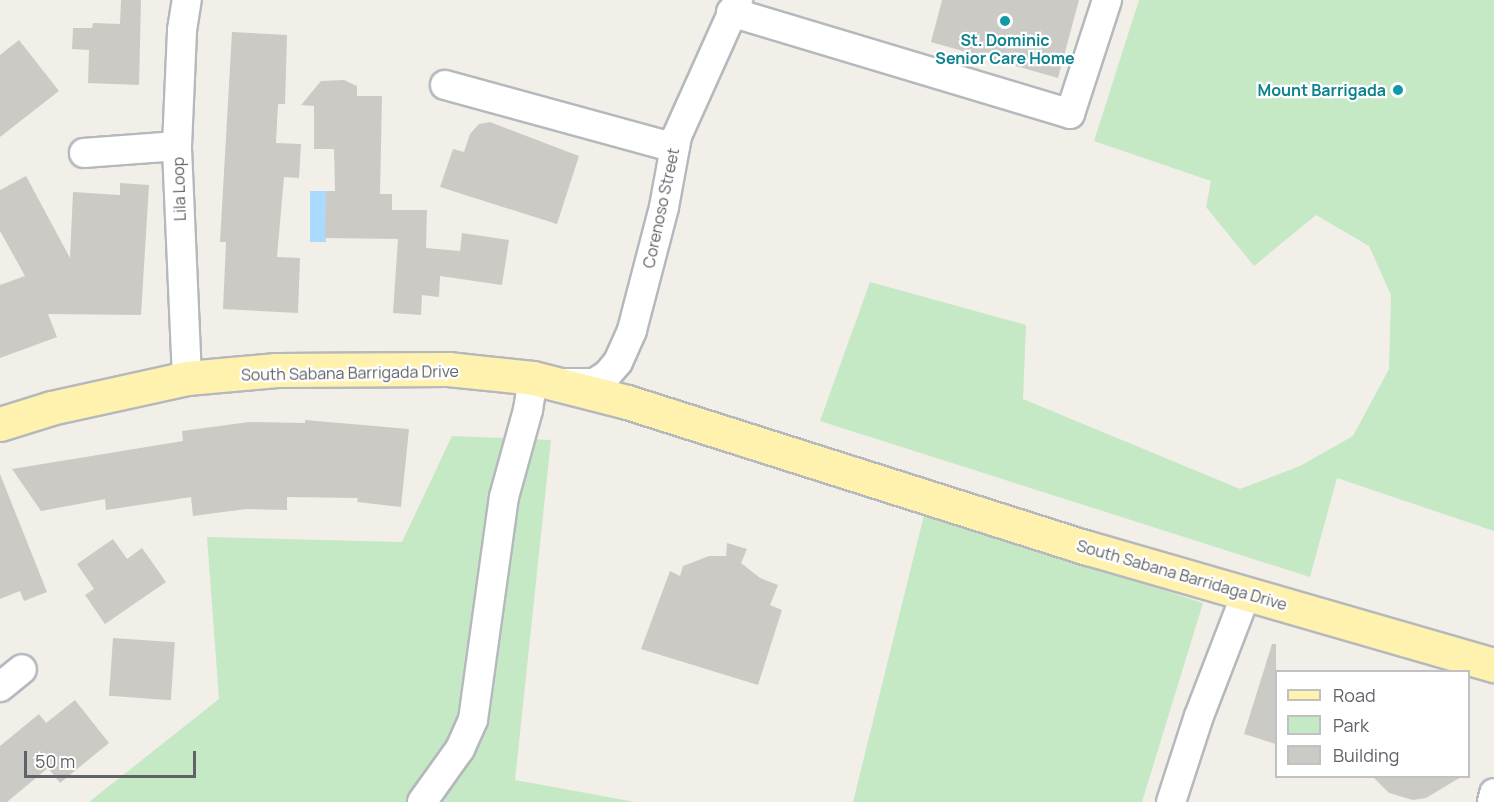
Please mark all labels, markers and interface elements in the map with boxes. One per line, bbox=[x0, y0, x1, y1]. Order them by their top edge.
marker: St. Dominic Senior Care Home bbox=[998, 14, 1012, 28]
place label: St. Dominic Senior Care Home bbox=[935, 30, 1075, 68]
place label: Mount Barrigada bbox=[1258, 80, 1386, 100]
marker: Mount Barrigada bbox=[1391, 83, 1405, 97]
street label: Corenoso Street bbox=[639, 146, 683, 270]
street label: Lila Loop bbox=[168, 157, 190, 221]
street label: South Sabana Barrigada Drive bbox=[241, 361, 459, 385]
street label: South Sabana Barridaga Drive bbox=[1075, 536, 1289, 614]
legend bbox=[1275, 670, 1470, 778]
text: Road bbox=[1333, 683, 1376, 707]
text: Park bbox=[1333, 713, 1369, 737]
scale bar bbox=[27, 739, 200, 777]
text: Building bbox=[1333, 743, 1399, 767]
text: 50 m bbox=[35, 749, 75, 773]

